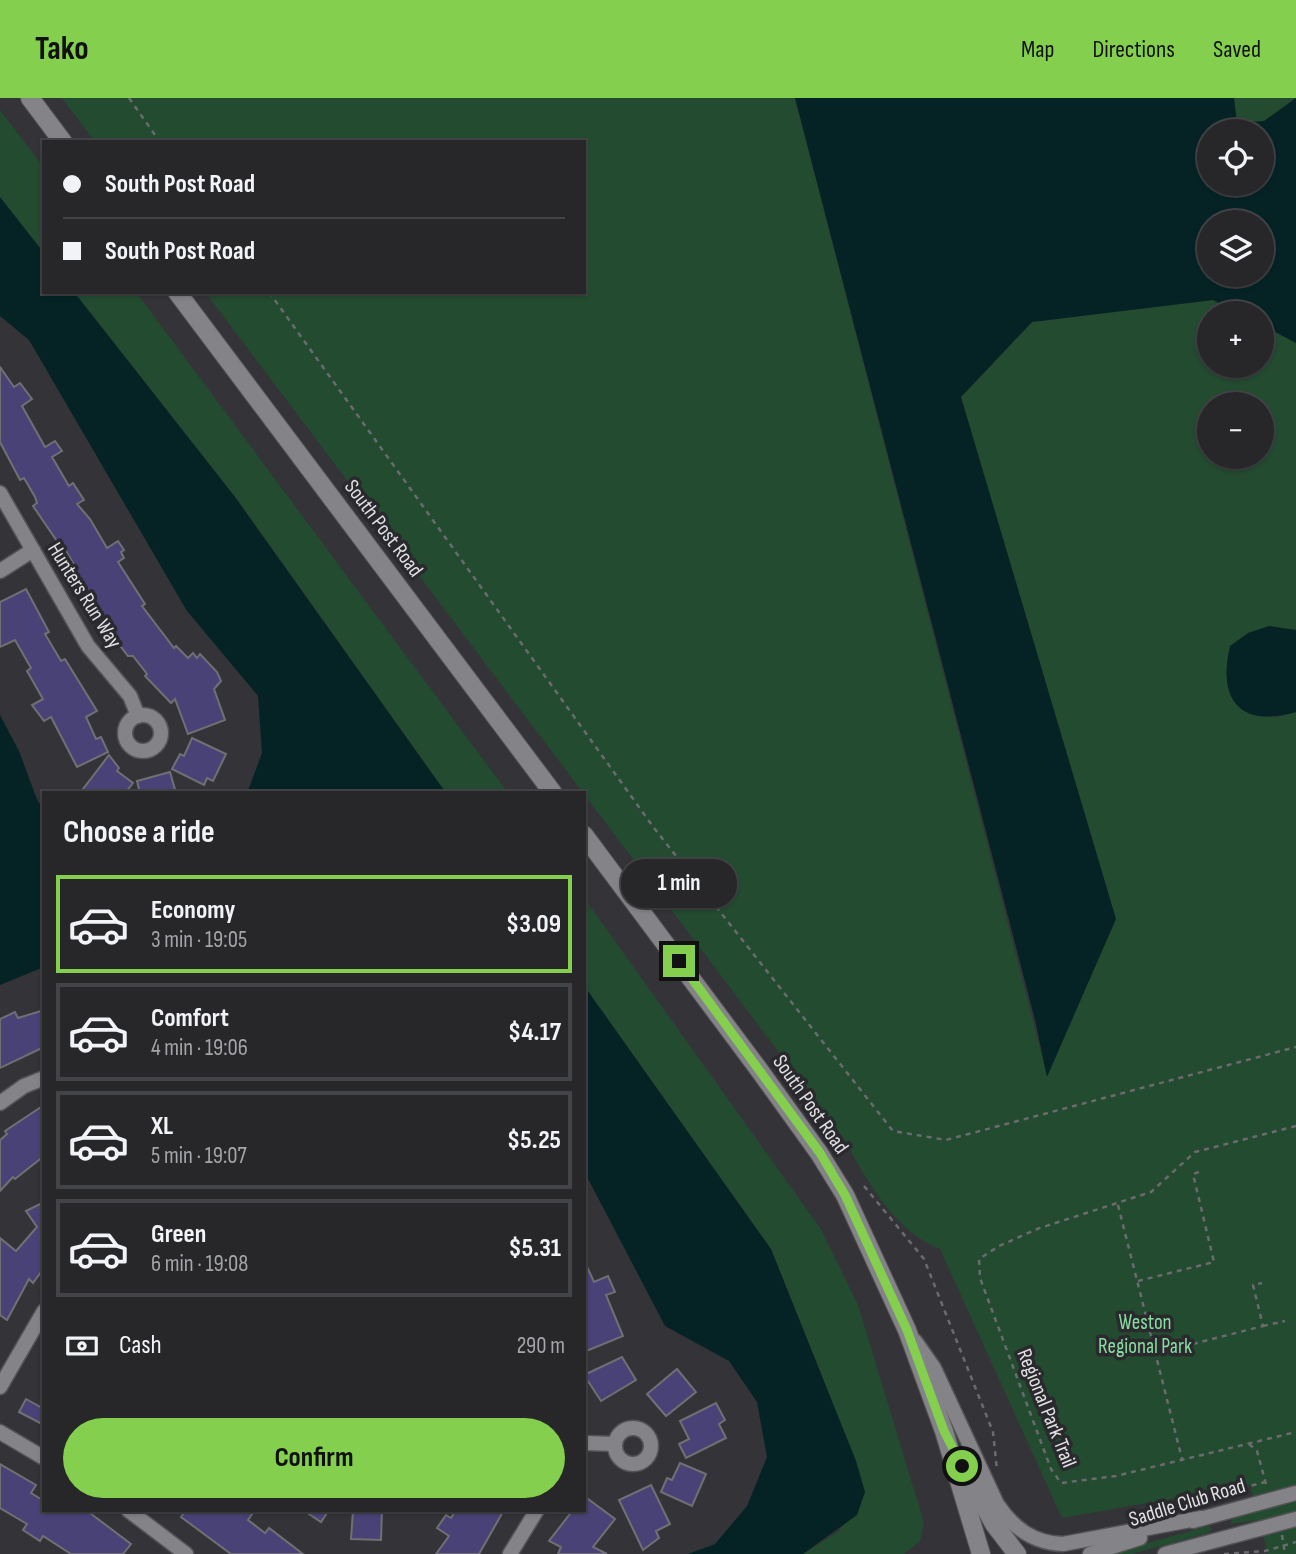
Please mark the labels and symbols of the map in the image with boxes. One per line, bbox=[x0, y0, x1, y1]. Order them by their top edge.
street label: South Post Road bbox=[339, 475, 428, 582]
street label: Hunters Run Way bbox=[42, 538, 127, 653]
callout: 1 min bbox=[621, 860, 737, 908]
route end bbox=[663, 945, 695, 977]
street label: South Post Road bbox=[767, 1050, 854, 1159]
park label: Weston Regional Park bbox=[1098, 1310, 1192, 1359]
street label: Regional Park Trail bbox=[1011, 1345, 1082, 1471]
route start bbox=[946, 1450, 978, 1482]
street label: Saddle Club Road bbox=[1126, 1473, 1248, 1532]

